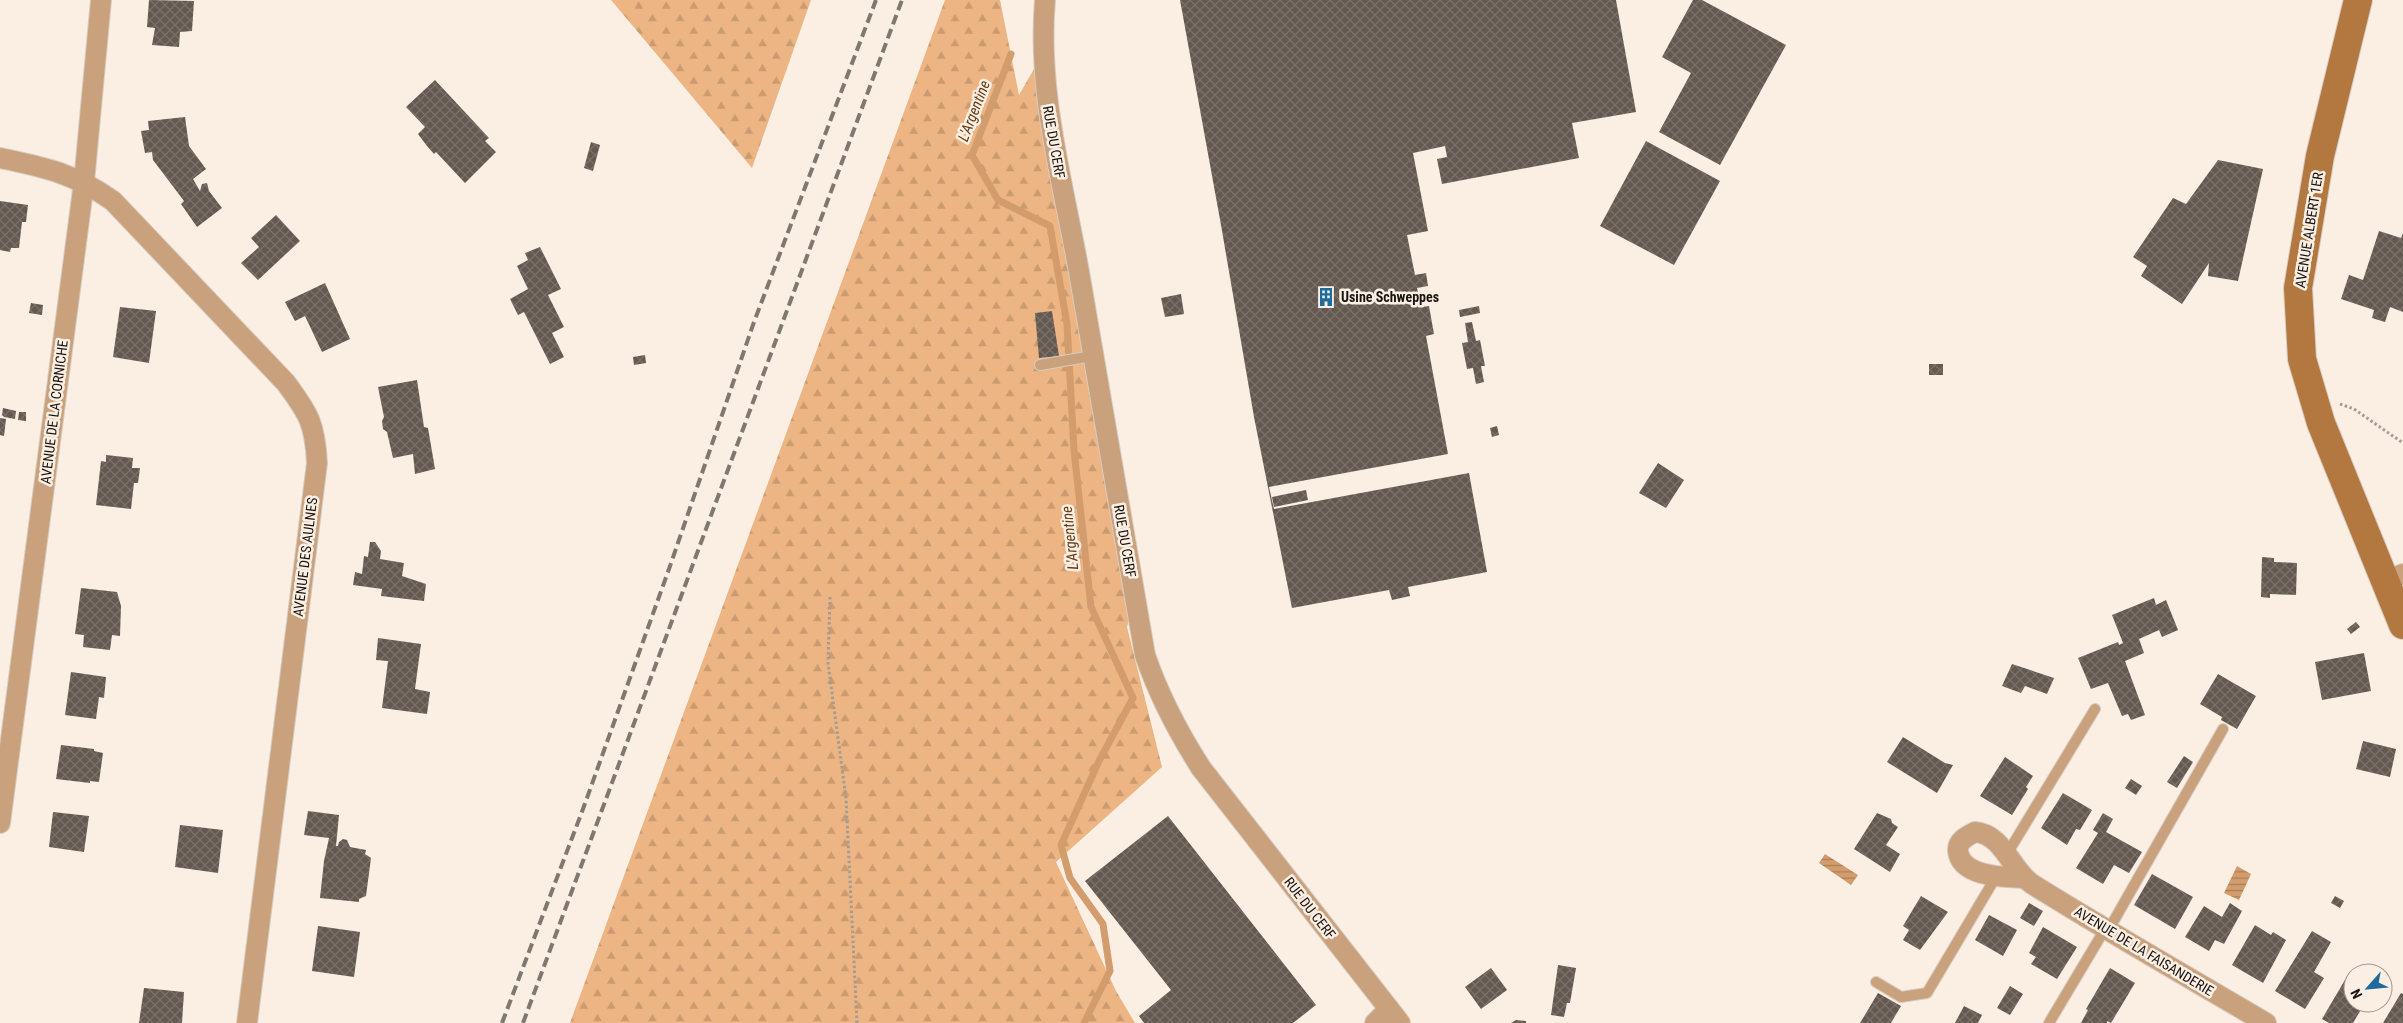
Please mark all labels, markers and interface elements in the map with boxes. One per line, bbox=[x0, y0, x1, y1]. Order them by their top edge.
water label: L'Argentine bbox=[954, 78, 994, 144]
street label: RUE DU CERF bbox=[1040, 104, 1068, 180]
street label: AVENUE ALBERT 1ER bbox=[2292, 171, 2326, 289]
building icon: Usine Schweppes bbox=[1315, 286, 1337, 308]
place label: Usine Schweppes bbox=[1341, 289, 1439, 305]
street label: AVENUE DE LA CORNICHE bbox=[37, 339, 71, 485]
street label: AVENUE DES AULNES bbox=[290, 497, 320, 617]
street label: RUE DU CERF bbox=[1111, 503, 1139, 579]
water label: L'Argentine bbox=[1058, 505, 1082, 571]
street label: RUE DU CERF bbox=[1281, 874, 1339, 942]
street label: AVENUE DE LA FAISANDERIE bbox=[2072, 903, 2216, 999]
north arrow bbox=[2343, 963, 2393, 1013]
text: N bbox=[2347, 986, 2365, 1001]

